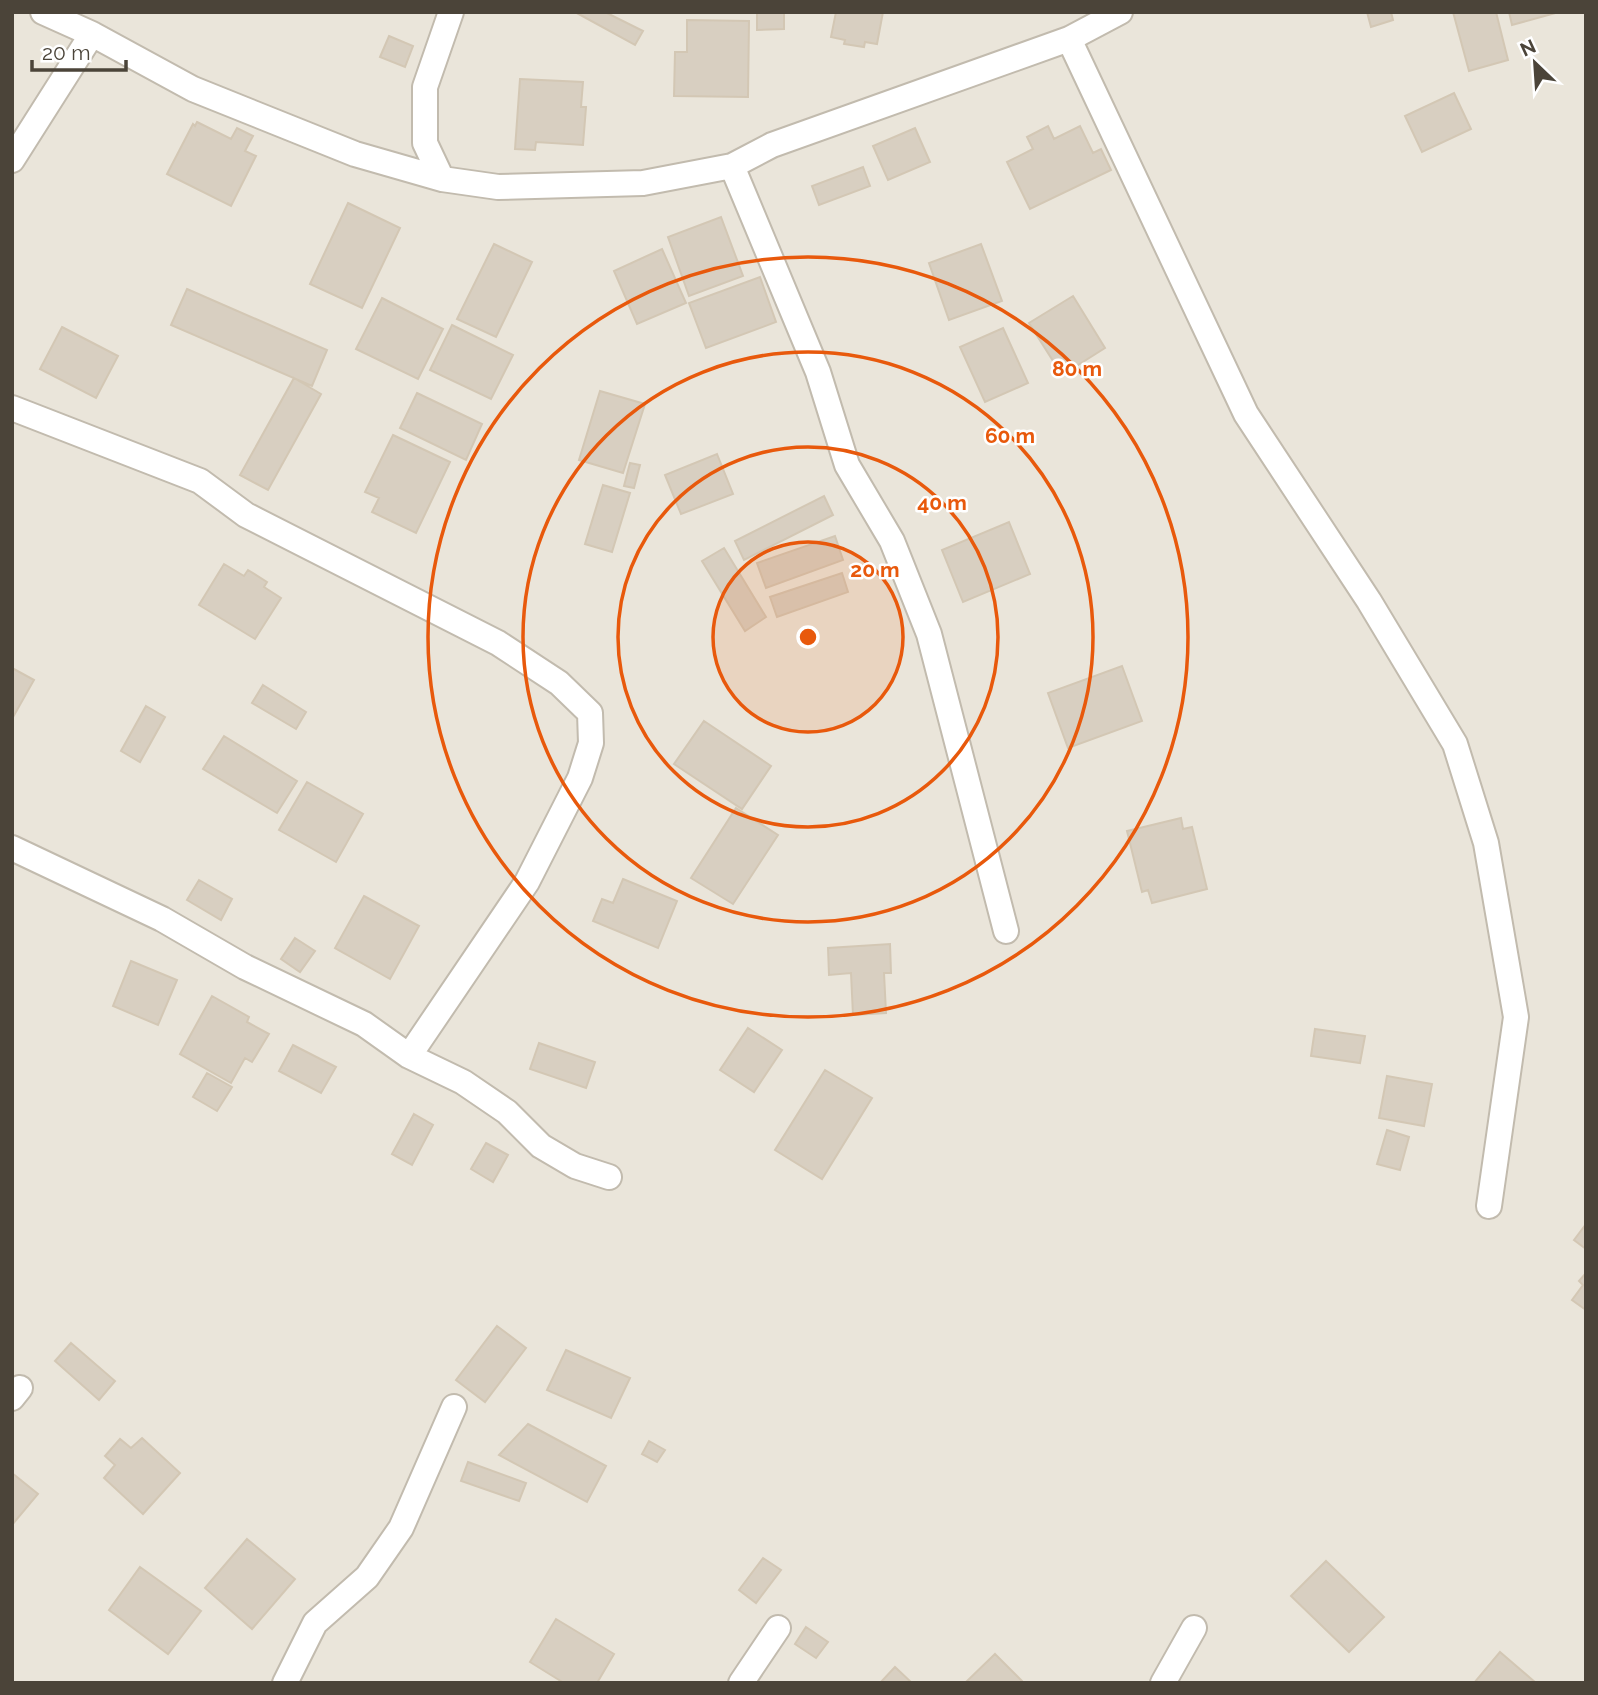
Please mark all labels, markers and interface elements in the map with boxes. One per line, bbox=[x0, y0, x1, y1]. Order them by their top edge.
scale bar bbox=[32, 28, 126, 72]
north arrow bbox=[1500, 28, 1570, 98]
text: N bbox=[1517, 35, 1539, 61]
text: 20 m bbox=[42, 40, 90, 65]
text: 80 m bbox=[1052, 356, 1102, 381]
text: 60 m bbox=[985, 423, 1035, 448]
text: 40 m bbox=[917, 490, 967, 515]
text: 20 m bbox=[850, 557, 900, 582]
centre of rings bbox=[796, 625, 820, 649]

